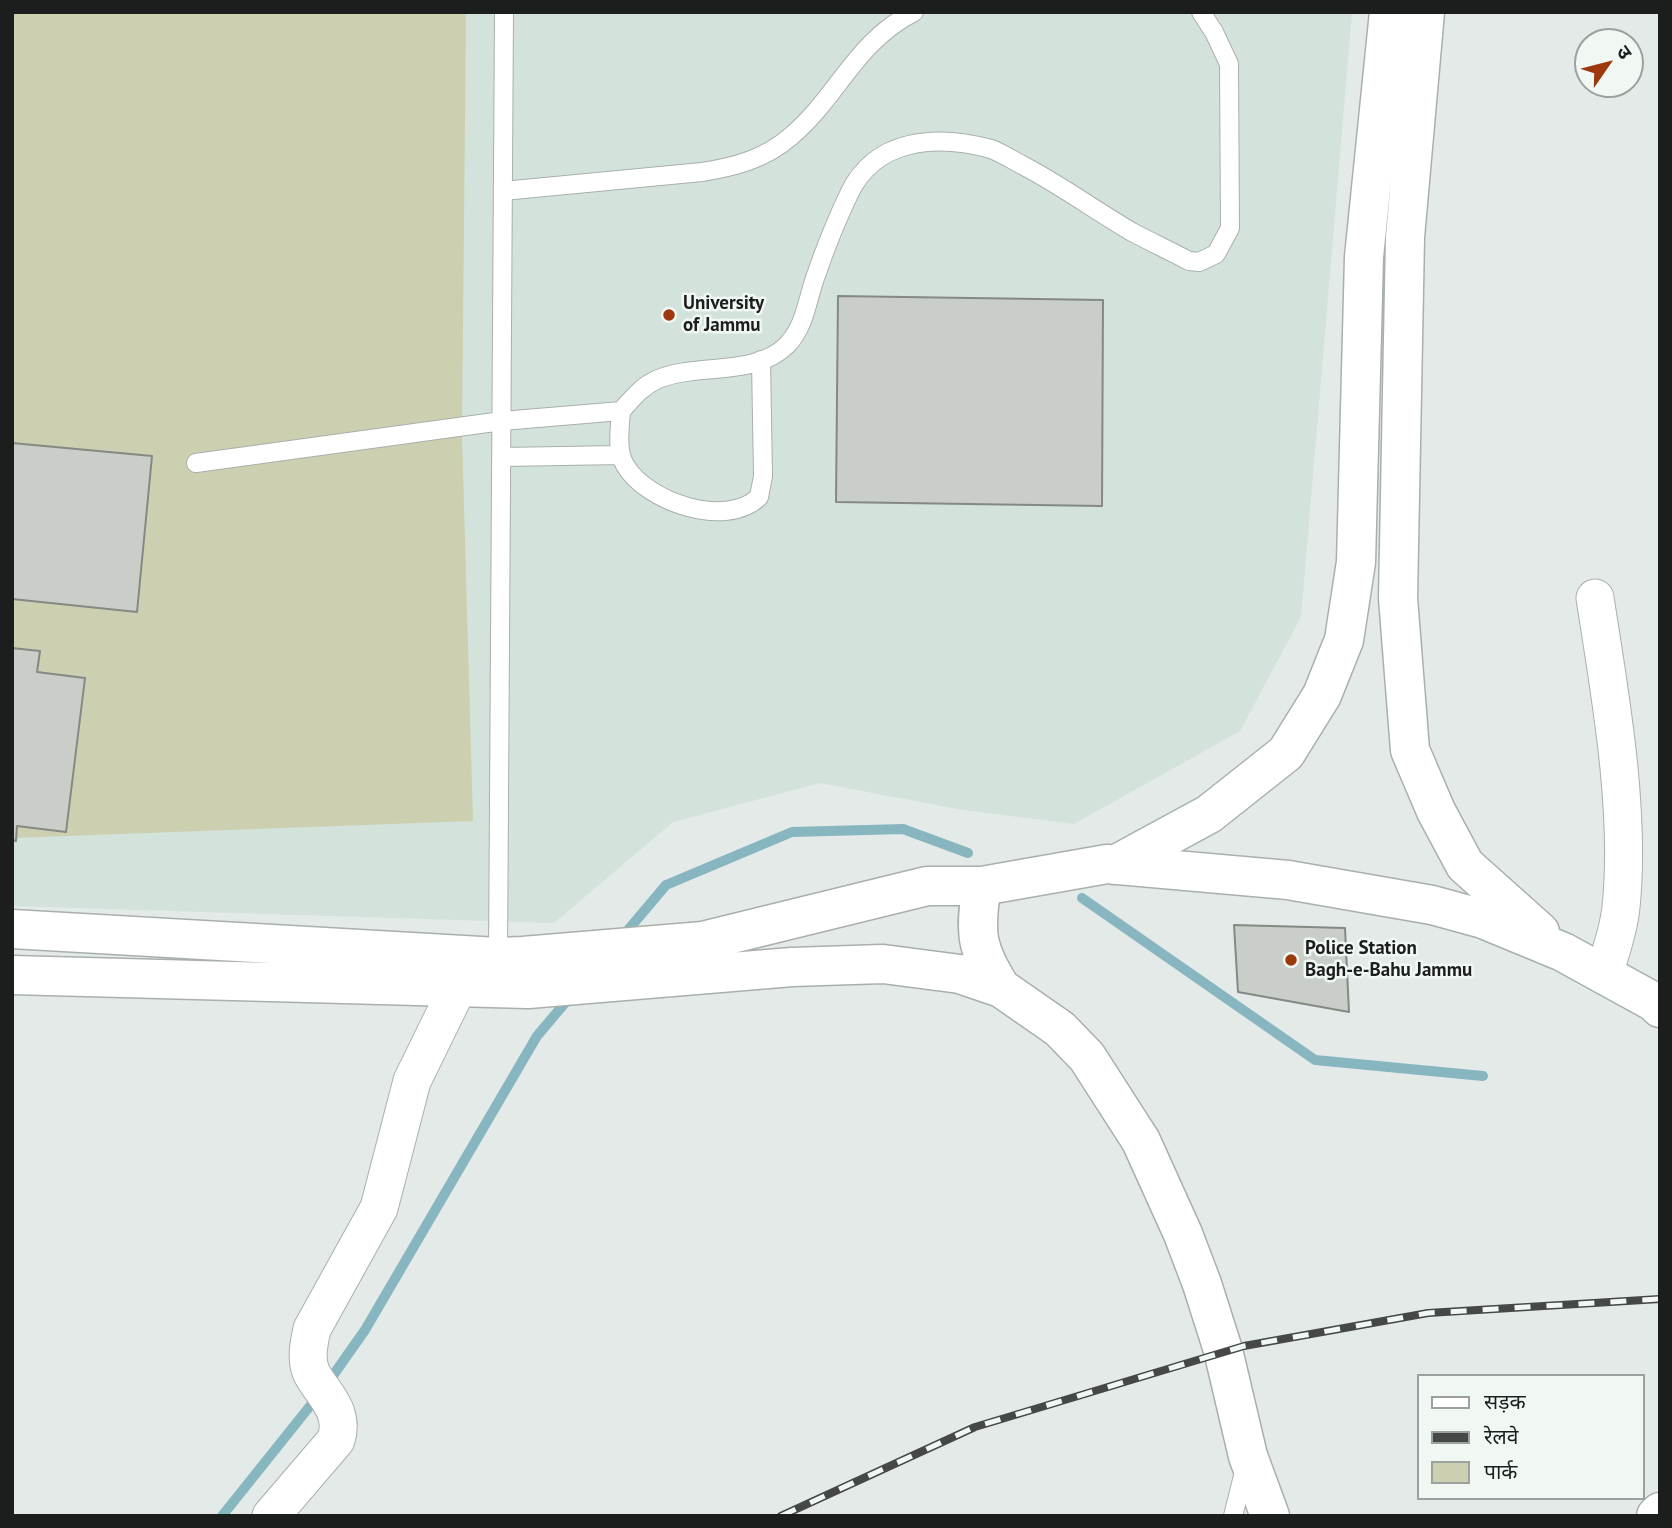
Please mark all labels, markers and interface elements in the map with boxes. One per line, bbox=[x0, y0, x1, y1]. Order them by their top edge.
north arrow bbox=[1574, 28, 1644, 98]
text: उ bbox=[1612, 41, 1638, 64]
place label: University of Jammu bbox=[683, 293, 764, 337]
marker: University of Jammu bbox=[661, 307, 677, 323]
place label: Police Station Bagh-e-Bahu Jammu bbox=[1305, 938, 1472, 982]
marker: Police Station Bagh-e-Bahu Jammu bbox=[1283, 952, 1299, 968]
legend bbox=[1416, 1374, 1644, 1500]
text: सड़क bbox=[1484, 1388, 1526, 1415]
text: रेलवे bbox=[1484, 1423, 1519, 1450]
text: पार्क bbox=[1484, 1458, 1518, 1485]

